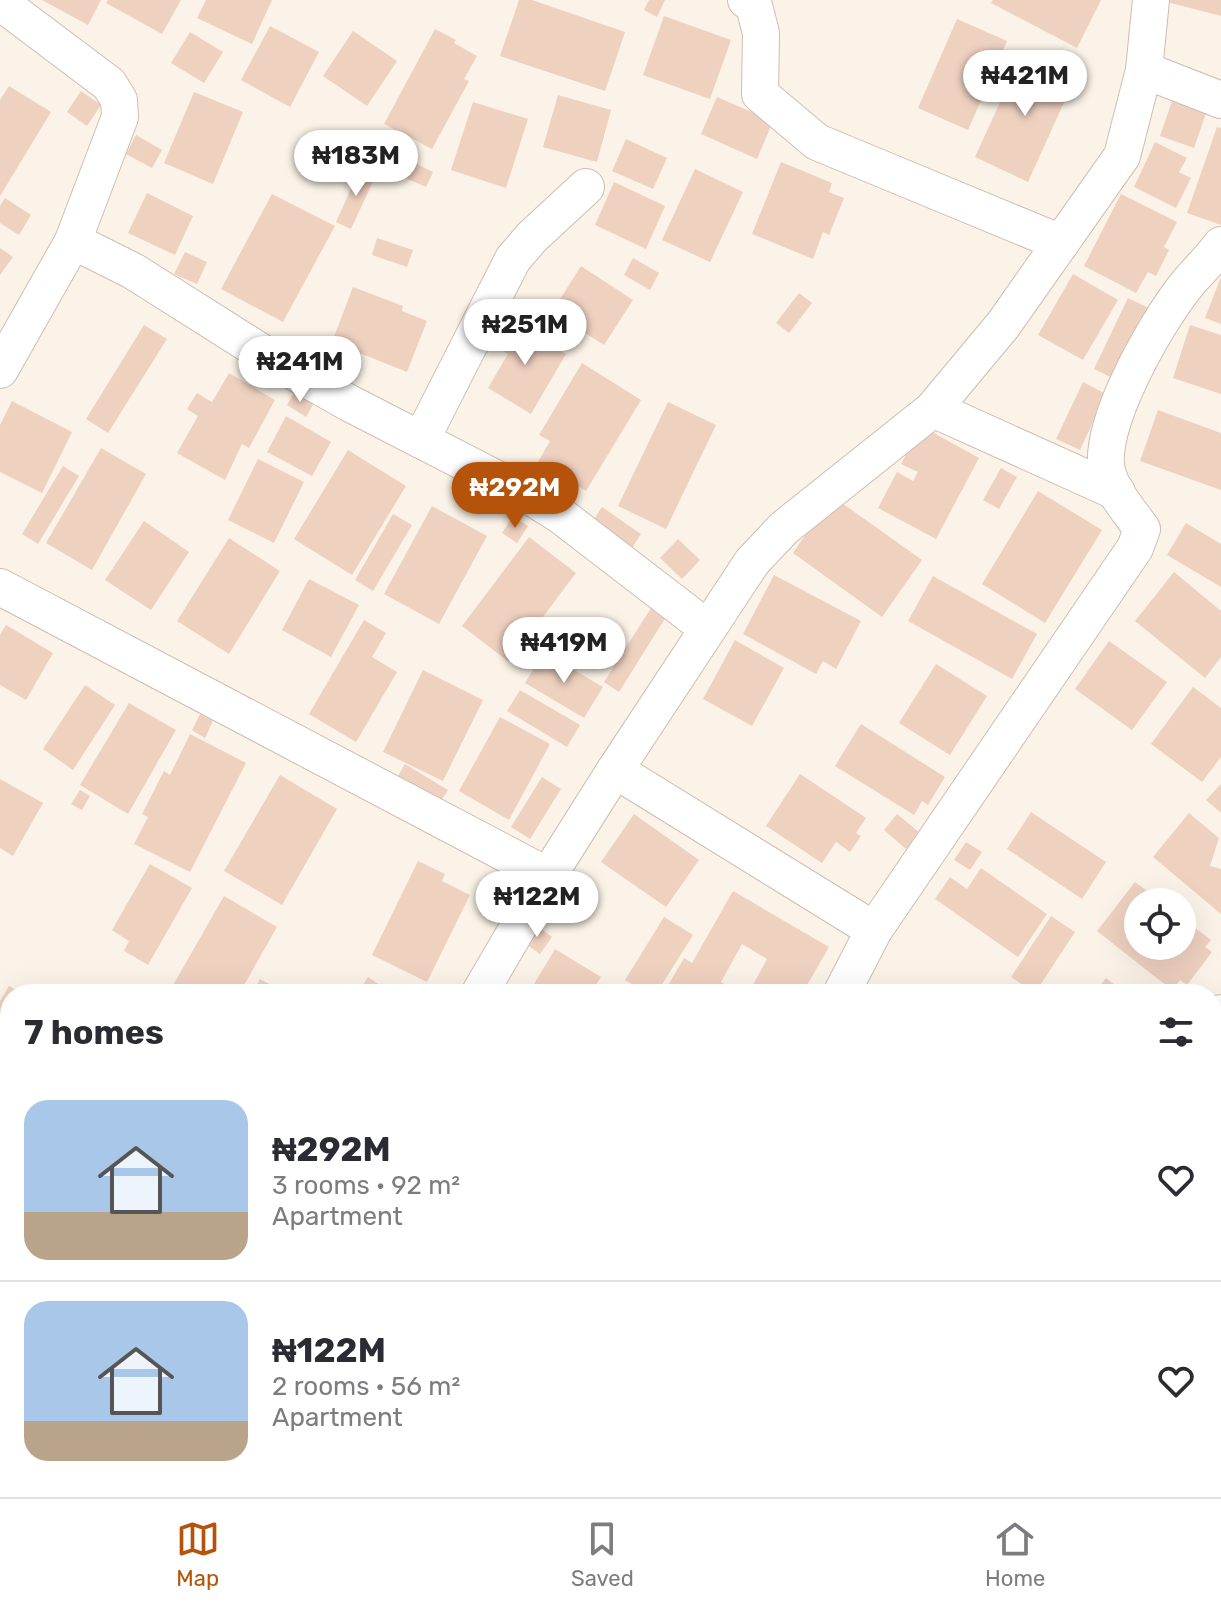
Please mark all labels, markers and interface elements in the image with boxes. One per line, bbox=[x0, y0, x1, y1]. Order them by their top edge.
pin: ₦421M bbox=[969, 50, 1081, 118]
text: ₦421M bbox=[981, 60, 1069, 91]
pin: ₦183M bbox=[300, 130, 412, 198]
text: ₦183M bbox=[312, 140, 400, 171]
pin: ₦251M bbox=[469, 299, 581, 367]
text: ₦251M bbox=[482, 309, 568, 340]
pin: ₦241M bbox=[244, 336, 356, 404]
text: ₦241M bbox=[256, 346, 344, 377]
pin: ₦292M bbox=[459, 462, 571, 530]
text: ₦292M bbox=[470, 472, 560, 503]
pin: ₦419M bbox=[508, 617, 620, 685]
text: ₦419M bbox=[520, 627, 608, 658]
pin: ₦122M bbox=[481, 871, 593, 939]
text: ₦122M bbox=[493, 881, 581, 912]
map controls bbox=[1124, 888, 1196, 960]
button: locate bbox=[1124, 888, 1196, 960]
icon: filters bbox=[1154, 1010, 1198, 1054]
text: 7 homes bbox=[24, 1012, 164, 1053]
text: ₦292M bbox=[272, 1129, 391, 1170]
icon: home bbox=[88, 1132, 184, 1228]
icon: heart bbox=[1154, 1158, 1198, 1202]
text: 3 rooms · 92 m² bbox=[272, 1170, 460, 1201]
text: Apartment bbox=[272, 1201, 403, 1232]
text: ₦122M bbox=[272, 1330, 386, 1371]
icon: home bbox=[88, 1333, 184, 1429]
icon: heart bbox=[1154, 1359, 1198, 1403]
text: 2 rooms · 56 m² bbox=[272, 1371, 460, 1402]
text: Apartment bbox=[272, 1402, 403, 1433]
tab: Map bbox=[176, 1517, 220, 1592]
tab: Saved bbox=[571, 1517, 634, 1592]
tab: Home bbox=[985, 1517, 1045, 1592]

